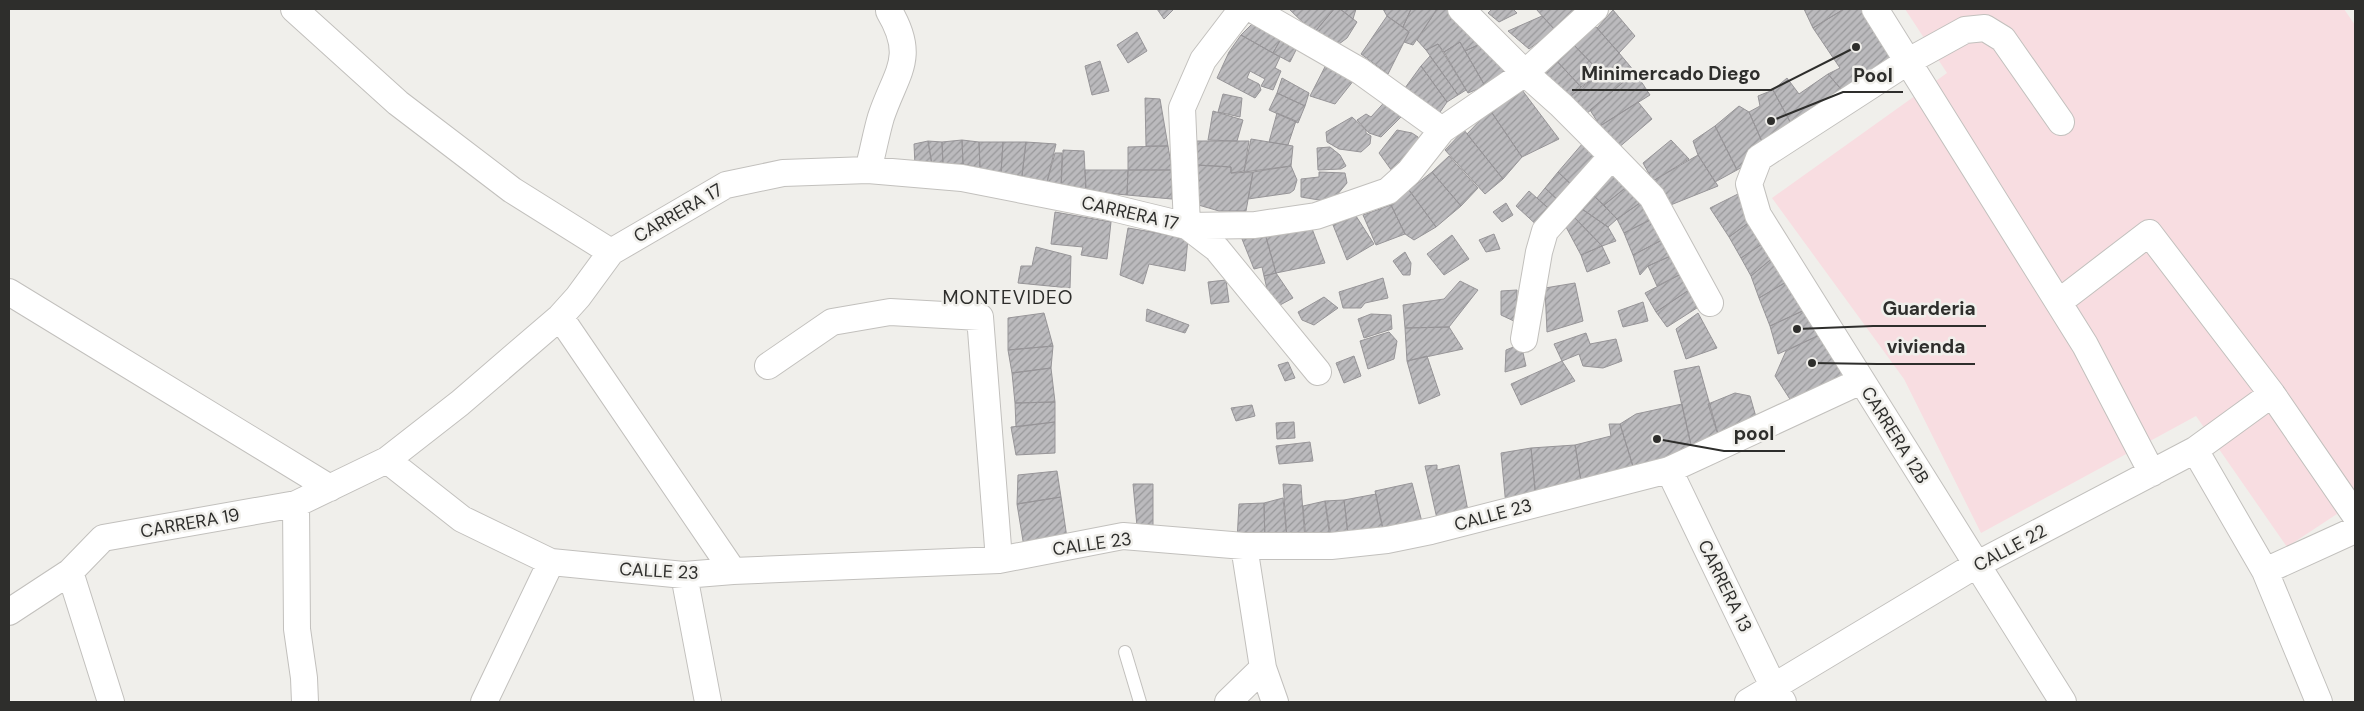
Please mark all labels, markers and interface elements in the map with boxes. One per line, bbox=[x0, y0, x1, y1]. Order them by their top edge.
callout: Minimercado Diego bbox=[1572, 56, 1771, 90]
callout: Pool bbox=[1843, 58, 1903, 92]
text: Minimercado Diego bbox=[1581, 61, 1761, 86]
text: Pool bbox=[1853, 63, 1893, 88]
street label: CARRERA 17 bbox=[629, 178, 727, 248]
street label: CARRERA 17 bbox=[1079, 190, 1181, 236]
district label: MONTEVIDEO bbox=[943, 285, 1073, 310]
callout: Guarderia bbox=[1873, 292, 1986, 326]
text: Guarderia bbox=[1882, 296, 1976, 321]
callout: vivienda bbox=[1877, 330, 1975, 364]
text: vivienda bbox=[1887, 334, 1965, 359]
street label: CARRERA 12B bbox=[1856, 382, 1934, 488]
callout: pool bbox=[1724, 417, 1785, 451]
text: pool bbox=[1734, 421, 1774, 446]
street label: CALLE 23 bbox=[1451, 493, 1535, 537]
street label: CARRERA 19 bbox=[138, 502, 242, 544]
street label: CALLE 22 bbox=[1969, 519, 2051, 577]
street label: CALLE 23 bbox=[1051, 527, 1133, 561]
street label: CARRERA 13 bbox=[1692, 536, 1758, 636]
street label: CALLE 23 bbox=[619, 557, 699, 585]

